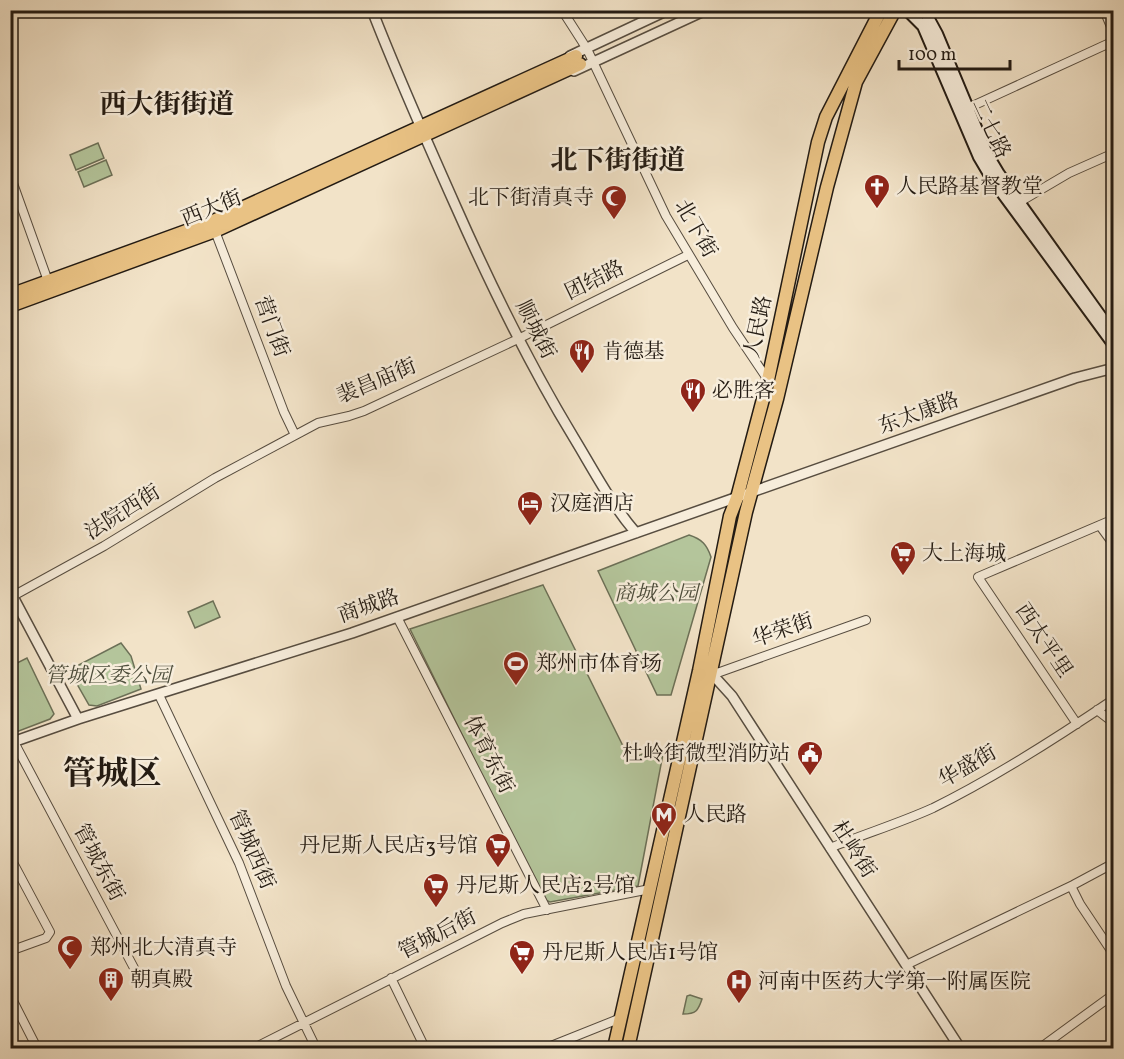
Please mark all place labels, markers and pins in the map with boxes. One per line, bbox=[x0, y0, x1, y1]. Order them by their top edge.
church icon: 人民路基督教堂 bbox=[862, 172, 892, 210]
place label: 人民路基督教堂 bbox=[896, 173, 1043, 202]
mosque icon: 北下街清真寺 bbox=[599, 183, 629, 221]
place label: 北下街清真寺 bbox=[468, 184, 594, 213]
restaurant icon: 肯德基 bbox=[567, 337, 597, 375]
place label: 肯德基 bbox=[602, 338, 665, 367]
restaurant icon: 必胜客 bbox=[678, 376, 708, 414]
place label: 必胜客 bbox=[712, 377, 775, 406]
hotel icon: 汉庭酒店 bbox=[515, 489, 545, 527]
place label: 汉庭酒店 bbox=[550, 490, 634, 519]
supermarket icon: 大上海城 bbox=[888, 539, 918, 577]
place label: 大上海城 bbox=[922, 540, 1006, 569]
sports icon: 郑州市体育场 bbox=[501, 649, 531, 687]
place label: 郑州市体育场 bbox=[536, 650, 662, 679]
public building icon: 杜岭街微型消防站 bbox=[795, 739, 825, 777]
place label: 杜岭街微型消防站 bbox=[622, 740, 790, 769]
metro station icon: 人民路 bbox=[649, 800, 679, 838]
place label: 人民路 bbox=[684, 801, 747, 830]
supermarket icon: 丹尼斯人民店3号馆 bbox=[483, 831, 513, 869]
place label: 丹尼斯人民店3号馆 bbox=[299, 832, 478, 861]
supermarket icon: 丹尼斯人民店2号馆 bbox=[421, 871, 451, 909]
place label: 丹尼斯人民店2号馆 bbox=[456, 872, 635, 901]
mosque icon: 郑州北大清真寺 bbox=[55, 933, 85, 971]
place label: 郑州北大清真寺 bbox=[90, 934, 237, 963]
supermarket icon: 丹尼斯人民店1号馆 bbox=[507, 938, 537, 976]
place label: 丹尼斯人民店1号馆 bbox=[542, 939, 718, 968]
building icon: 朝真殿 bbox=[96, 965, 126, 1003]
place label: 朝真殿 bbox=[130, 966, 193, 995]
hospital icon: 河南中医药大学第一附属医院 bbox=[724, 967, 754, 1005]
place label: 河南中医药大学第一附属医院 bbox=[758, 968, 1031, 997]

